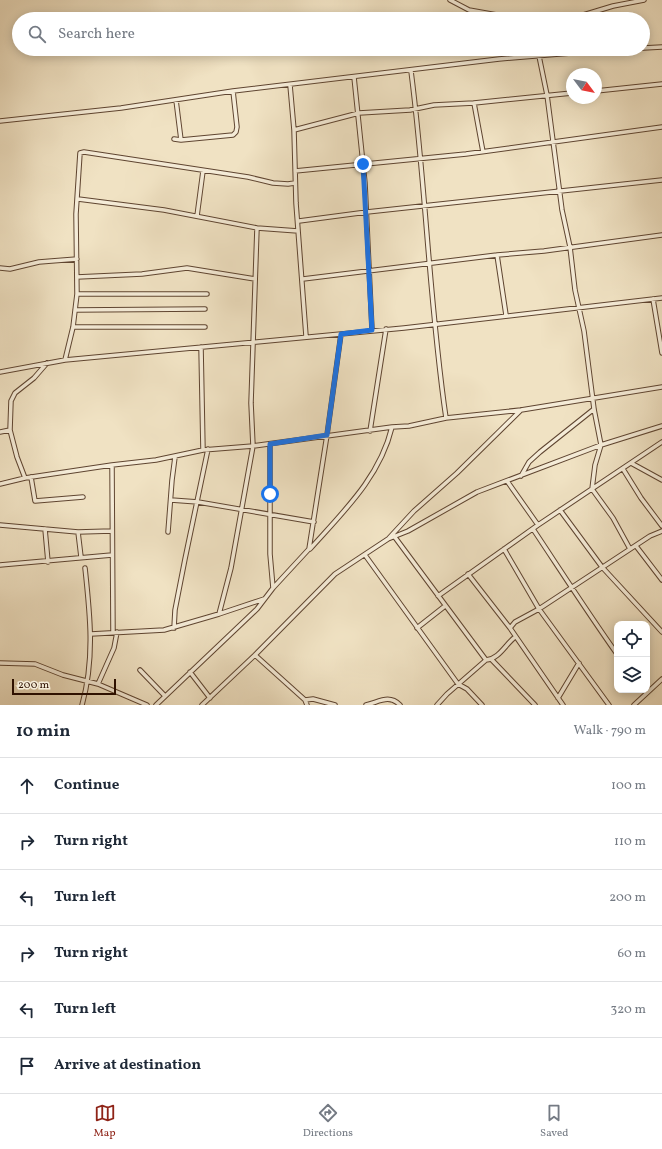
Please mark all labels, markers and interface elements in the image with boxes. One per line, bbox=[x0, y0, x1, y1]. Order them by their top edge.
search box bbox=[12, 12, 650, 56]
icon: search bbox=[26, 23, 48, 45]
text: Search here bbox=[58, 24, 135, 45]
north arrow bbox=[566, 68, 602, 104]
route end bbox=[354, 155, 372, 173]
route start bbox=[261, 485, 279, 503]
map controls bbox=[614, 621, 650, 693]
button: locate bbox=[614, 621, 650, 657]
button: layers bbox=[614, 657, 650, 693]
scale bar bbox=[12, 677, 116, 696]
text: 200 m bbox=[18, 678, 49, 693]
text: 10 min bbox=[16, 720, 70, 743]
text: Walk · 790 m bbox=[574, 722, 646, 740]
icon: ahead bbox=[16, 775, 38, 797]
text: Continue bbox=[54, 775, 119, 796]
text: 100 m bbox=[611, 777, 646, 795]
icon: right bbox=[16, 831, 38, 853]
text: Turn right bbox=[54, 831, 128, 852]
text: 110 m bbox=[614, 833, 646, 851]
icon: left bbox=[16, 887, 38, 909]
text: Turn left bbox=[54, 887, 116, 908]
text: 200 m bbox=[609, 889, 646, 907]
icon: right bbox=[16, 943, 38, 965]
text: Turn right bbox=[54, 943, 128, 964]
text: 60 m bbox=[618, 945, 646, 963]
icon: left bbox=[16, 999, 38, 1021]
text: Turn left bbox=[54, 999, 116, 1020]
text: 320 m bbox=[611, 1001, 646, 1019]
icon: arrive bbox=[16, 1055, 38, 1077]
text: Arrive at destination bbox=[54, 1055, 201, 1076]
tab: Map bbox=[94, 1102, 116, 1141]
tab: Directions bbox=[303, 1102, 353, 1141]
tab: Saved bbox=[540, 1102, 568, 1141]

